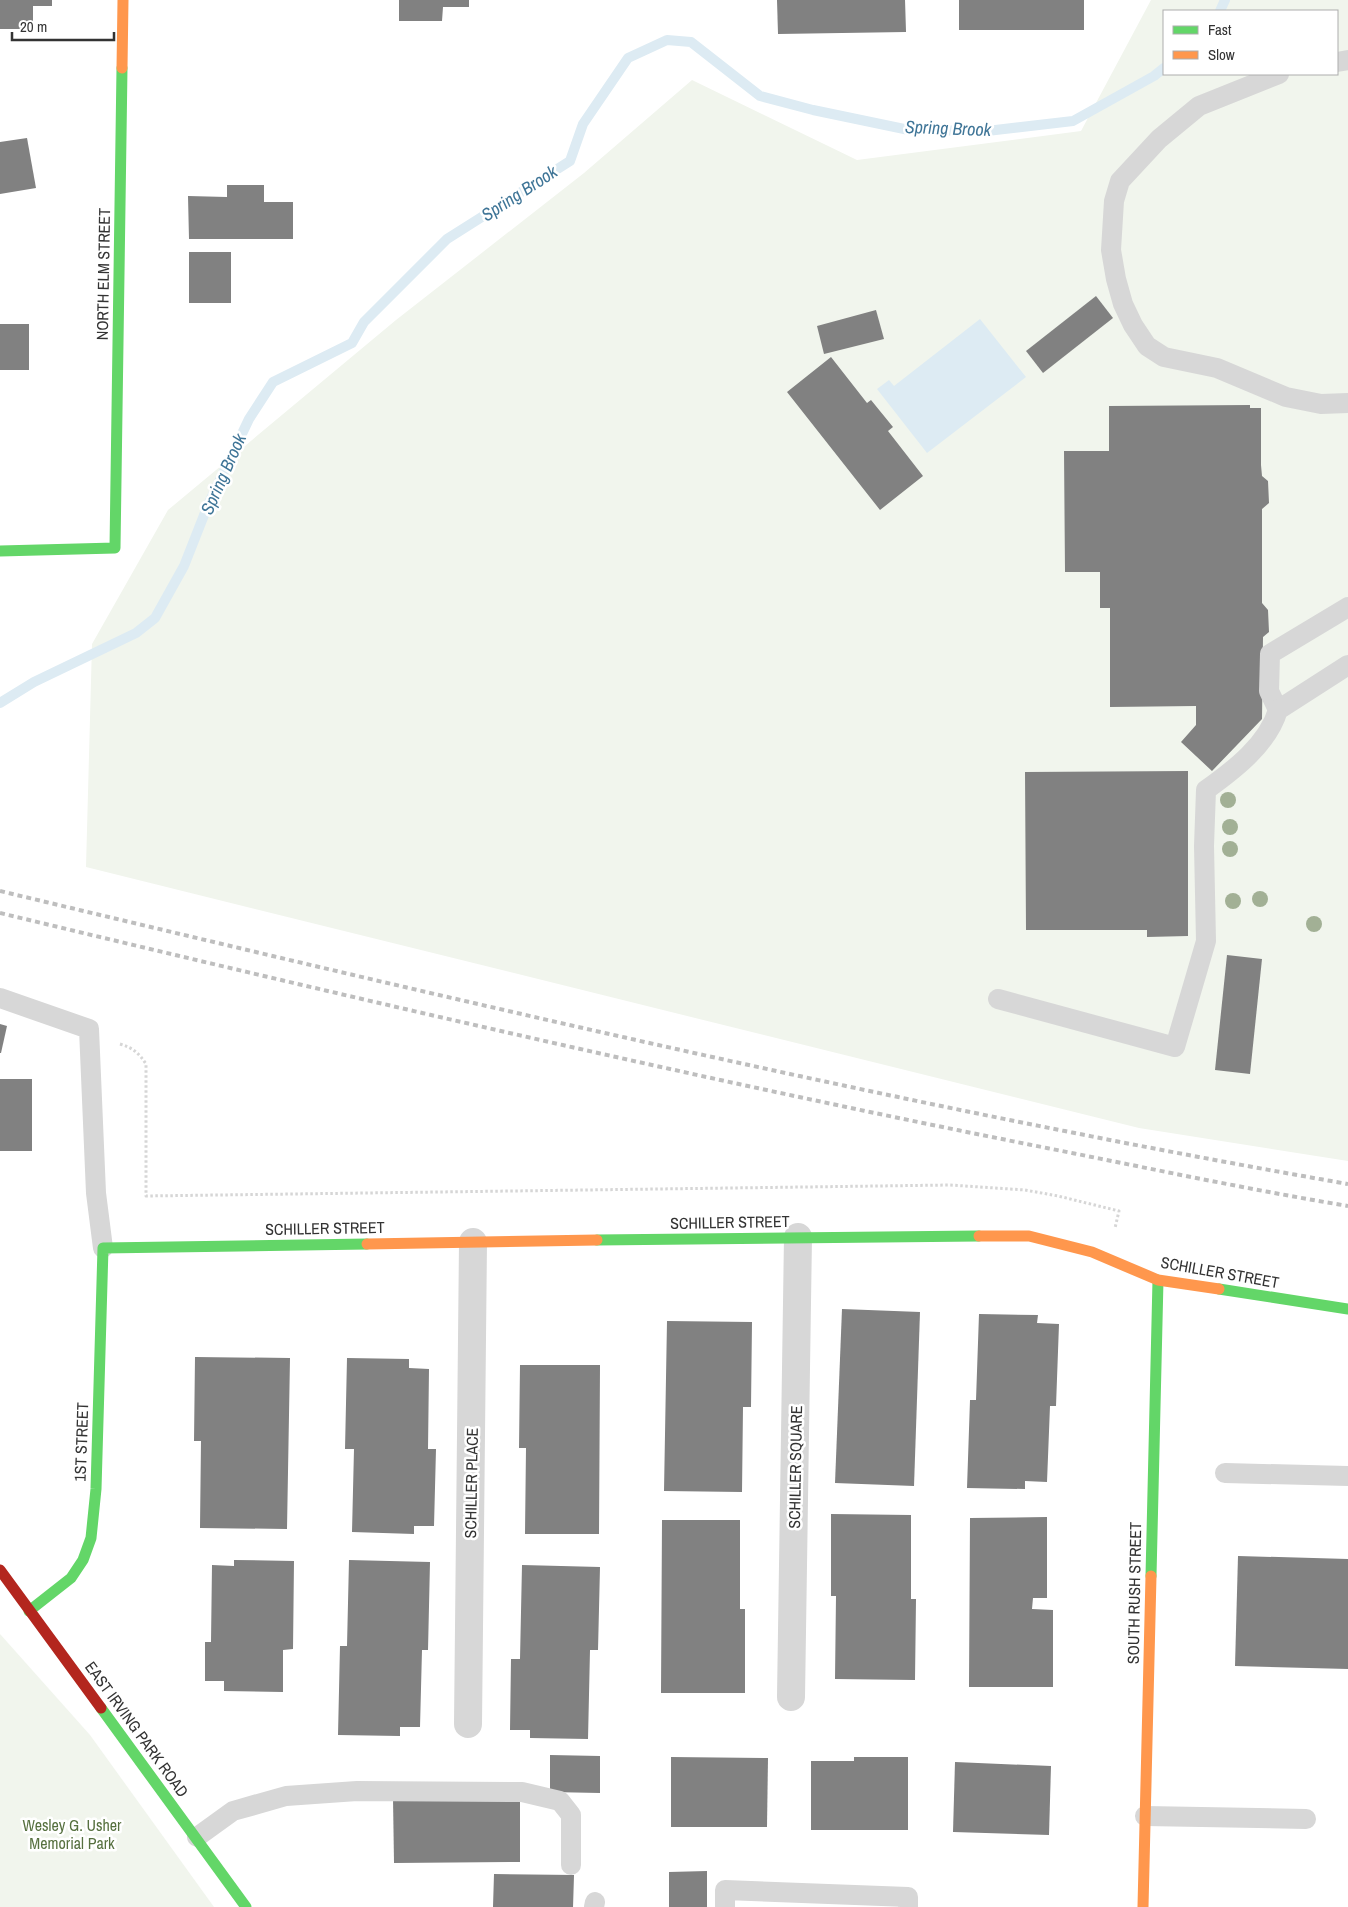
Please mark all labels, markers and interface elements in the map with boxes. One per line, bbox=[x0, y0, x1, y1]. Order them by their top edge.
scale bar bbox=[12, 10, 115, 42]
legend bbox=[1163, 10, 1338, 75]
text: 20 m bbox=[20, 16, 47, 37]
text: Fast bbox=[1208, 19, 1232, 40]
text: Slow bbox=[1208, 44, 1235, 65]
water label: Spring Brook bbox=[905, 114, 992, 142]
water label: Spring Brook bbox=[476, 159, 562, 227]
street label: NORTH ELM STREET bbox=[91, 208, 115, 340]
water label: Spring Brook bbox=[194, 429, 252, 518]
street label: SCHILLER STREET bbox=[670, 1210, 790, 1234]
street label: SCHILLER STREET bbox=[265, 1216, 385, 1240]
street label: SCHILLER STREET bbox=[1159, 1251, 1281, 1293]
street label: 1ST STREET bbox=[69, 1402, 93, 1482]
street label: SCHILLER SQUARE bbox=[783, 1405, 807, 1529]
street label: SCHILLER PLACE bbox=[459, 1427, 483, 1539]
street label: SOUTH RUSH STREET bbox=[1122, 1522, 1146, 1664]
street label: EAST IRVING PARK ROAD bbox=[80, 1657, 194, 1801]
park label: Wesley G. Usher Memorial Park bbox=[23, 1814, 122, 1854]

